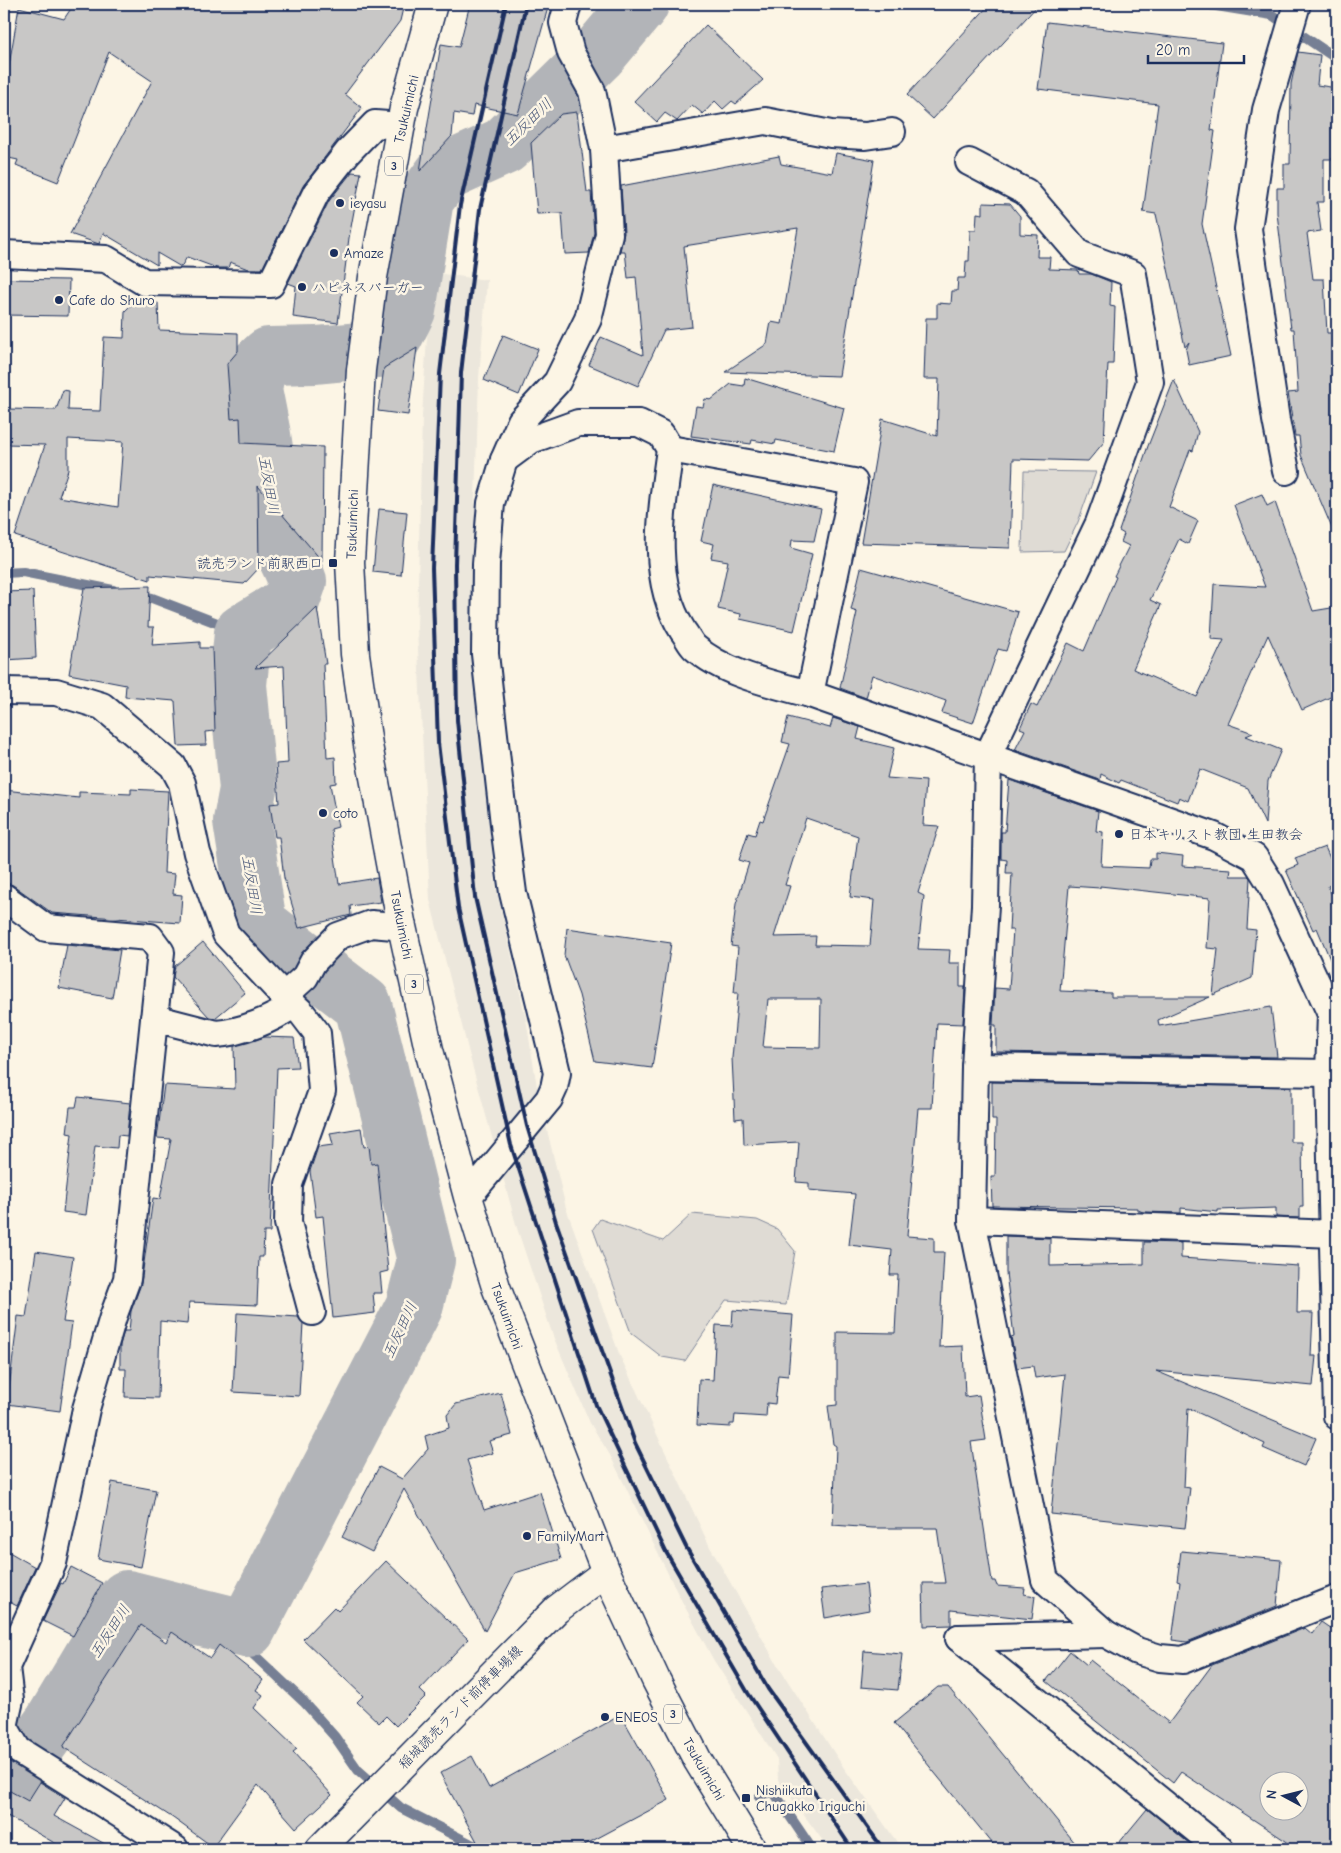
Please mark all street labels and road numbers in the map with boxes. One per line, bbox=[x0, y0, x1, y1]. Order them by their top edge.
street label: Tsukuimichi bbox=[390, 73, 423, 145]
road number: 3 bbox=[385, 157, 403, 176]
street label: Tsukuimichi bbox=[343, 489, 362, 559]
street label: Tsukuimichi bbox=[387, 889, 416, 961]
road number: 3 bbox=[405, 974, 423, 994]
street label: Tsukuimichi bbox=[487, 1281, 526, 1352]
street label: 稲城読売ランド前停車場線 bbox=[395, 1642, 526, 1773]
road number: 3 bbox=[664, 1705, 682, 1724]
street label: Tsukuimichi bbox=[679, 1735, 728, 1804]

